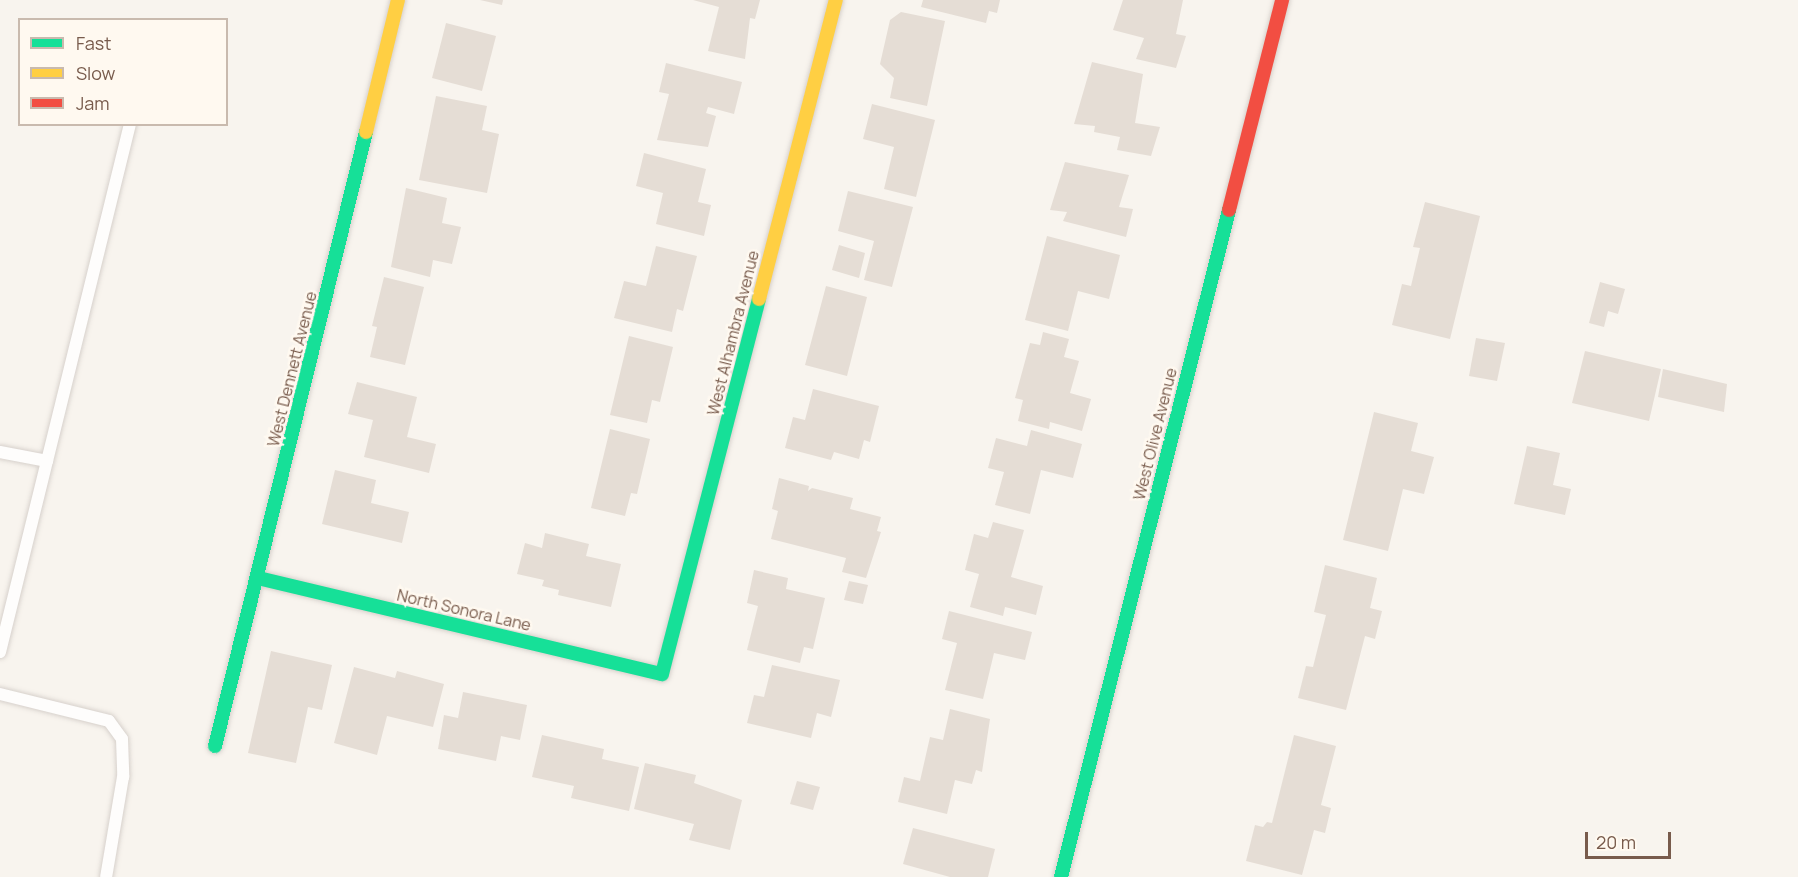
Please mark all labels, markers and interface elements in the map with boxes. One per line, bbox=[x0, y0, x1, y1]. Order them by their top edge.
legend bbox=[18, 18, 228, 126]
text: Fast bbox=[76, 31, 111, 55]
text: Slow bbox=[76, 61, 115, 85]
text: Jam bbox=[76, 91, 110, 115]
street label: West Alhambra Avenue bbox=[703, 249, 763, 417]
street label: West Dennett Avenue bbox=[263, 289, 321, 449]
street label: West Olive Avenue bbox=[1129, 366, 1181, 502]
street label: North Sonora Lane bbox=[395, 585, 533, 635]
scale bar bbox=[1588, 820, 1674, 858]
text: 20 m bbox=[1596, 830, 1636, 854]

